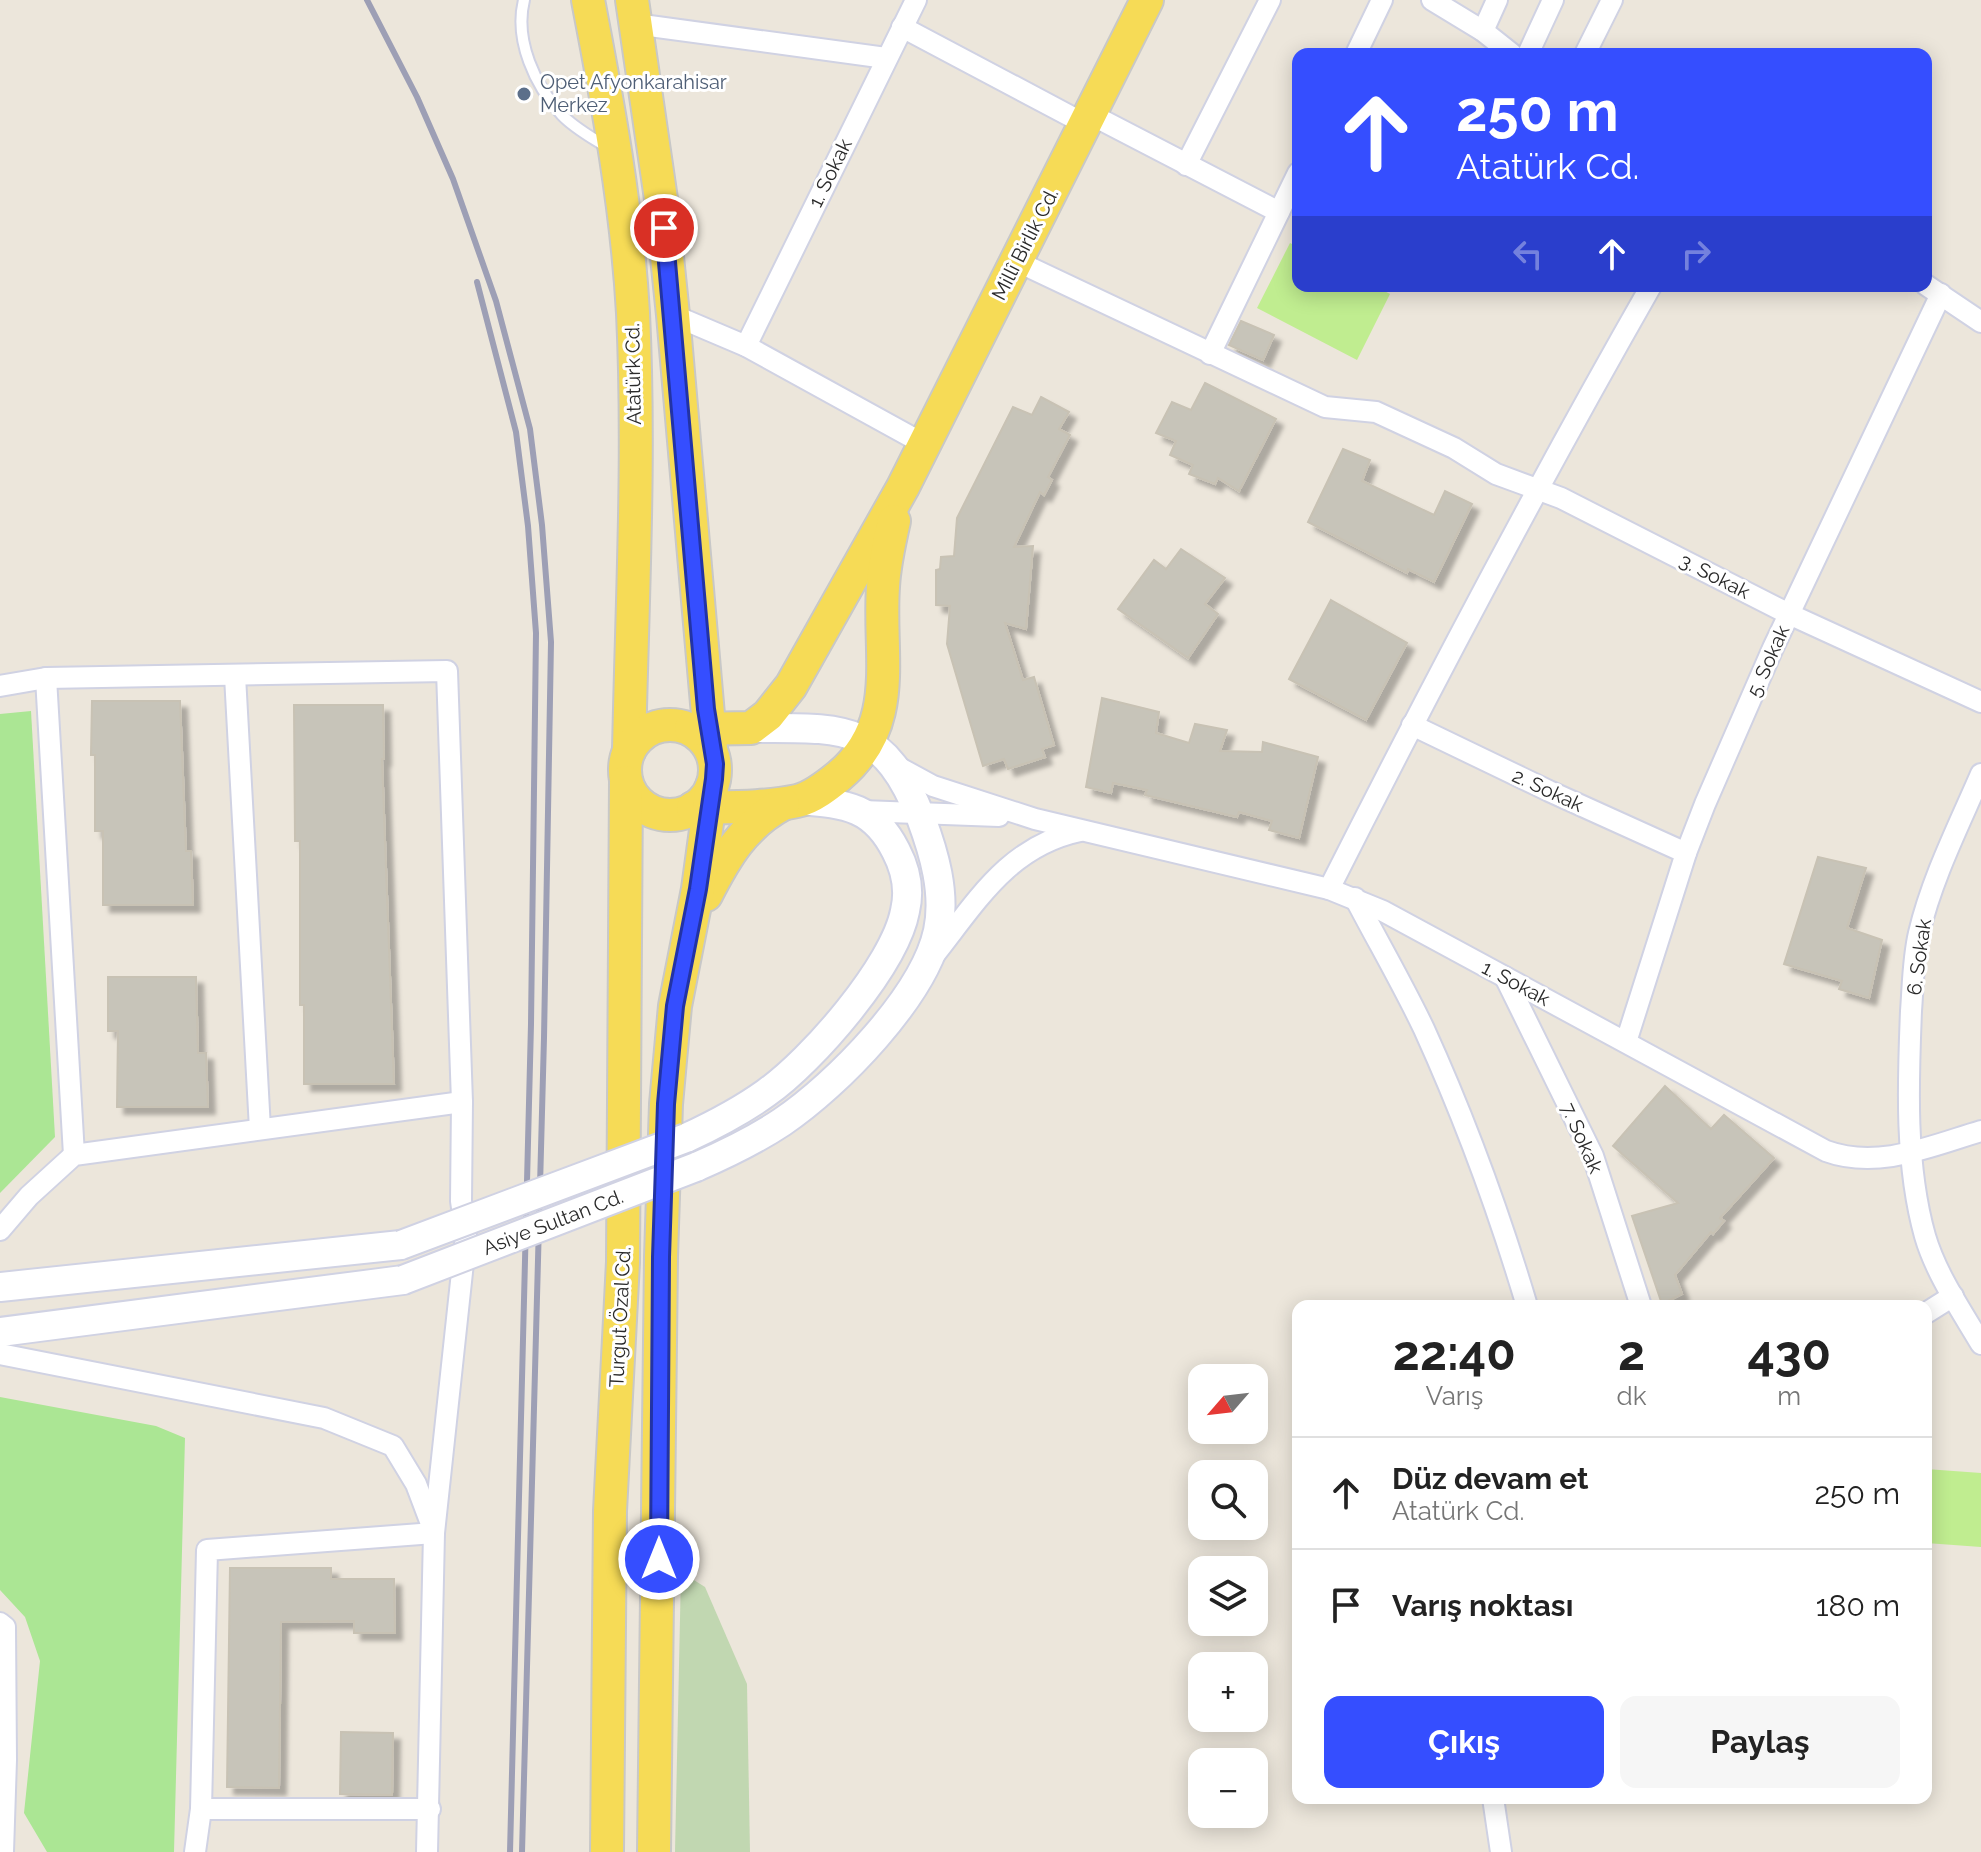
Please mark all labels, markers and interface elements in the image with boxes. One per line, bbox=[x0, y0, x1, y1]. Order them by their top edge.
place label: Opet Afyonkarahisar Merkez bbox=[540, 70, 727, 117]
text: 250 m bbox=[1456, 78, 1619, 144]
icon: ahead bbox=[1324, 80, 1428, 184]
marker: Opet Afyonkarahisar Merkez bbox=[515, 85, 533, 103]
street label: 1. Sokak bbox=[803, 134, 857, 211]
text: Atatürk Cd. bbox=[1456, 145, 1639, 187]
street label: Millî Birlik Cd. bbox=[987, 184, 1063, 304]
pin bbox=[630, 194, 698, 262]
icon: arrive bbox=[642, 206, 686, 250]
icon: left bbox=[1506, 232, 1550, 276]
icon: ahead bbox=[1590, 232, 1634, 276]
icon: right bbox=[1674, 232, 1718, 276]
street label: Atatürk Cd. bbox=[620, 323, 646, 425]
street label: 3. Sokak bbox=[1676, 548, 1755, 604]
street label: 5. Sokak bbox=[1742, 621, 1795, 701]
street label: 2. Sokak bbox=[1509, 763, 1588, 817]
street label: 6. Sokak bbox=[1902, 917, 1936, 997]
street label: 1. Sokak bbox=[1478, 955, 1554, 1011]
street label: 7. Sokak bbox=[1556, 1099, 1608, 1177]
street label: Asiye Sultan Cd. bbox=[479, 1184, 627, 1260]
street label: Turgut Özal Cd. bbox=[604, 1246, 636, 1388]
text: 22:40 bbox=[1393, 1325, 1516, 1381]
text: 2 bbox=[1618, 1325, 1645, 1381]
text: 430 bbox=[1747, 1325, 1831, 1381]
north arrow bbox=[1188, 1364, 1268, 1444]
map controls bbox=[1188, 1364, 1268, 1828]
text: Varış bbox=[1425, 1381, 1483, 1411]
text: dk bbox=[1617, 1381, 1647, 1411]
text: m bbox=[1777, 1381, 1801, 1411]
button: search bbox=[1188, 1460, 1268, 1540]
text: Düz devam et bbox=[1392, 1461, 1589, 1496]
icon: ahead bbox=[1324, 1471, 1368, 1515]
text: 250 m bbox=[1814, 1476, 1900, 1511]
text: Atatürk Cd. bbox=[1392, 1496, 1524, 1526]
position arrow bbox=[617, 1517, 701, 1601]
button: layers bbox=[1188, 1556, 1268, 1636]
icon: arrive bbox=[1324, 1583, 1368, 1627]
text: Varış noktası bbox=[1392, 1588, 1573, 1623]
text: 180 m bbox=[1816, 1588, 1900, 1623]
button: + bbox=[1188, 1652, 1268, 1732]
button: Çıkış bbox=[1324, 1696, 1604, 1788]
button: Paylaş bbox=[1620, 1696, 1900, 1788]
button: − bbox=[1188, 1748, 1268, 1828]

